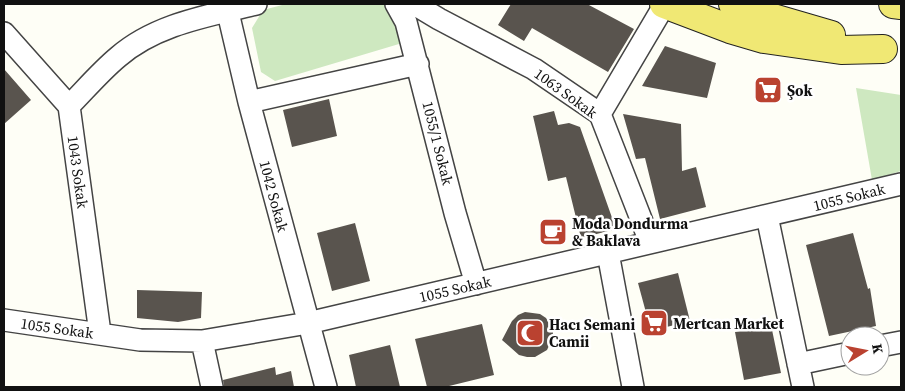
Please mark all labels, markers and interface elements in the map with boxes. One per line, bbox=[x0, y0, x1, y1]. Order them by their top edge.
street label: 1063 Sokak bbox=[530, 63, 602, 124]
supermarket icon: Şok bbox=[753, 75, 783, 105]
place label: Şok bbox=[787, 80, 813, 101]
street label: 1055/1 Sokak bbox=[417, 99, 459, 188]
street label: 1043 Sokak bbox=[63, 134, 94, 211]
street label: 1042 Sokak bbox=[254, 158, 294, 235]
street label: 1055 Sokak bbox=[811, 178, 888, 216]
place label: Moda Dondurma & Baklava bbox=[572, 213, 689, 251]
cafe icon: Moda Dondurma & Baklava bbox=[538, 217, 568, 247]
street label: 1055 Sokak bbox=[417, 270, 494, 307]
supermarket icon: Mertcan Market bbox=[639, 308, 669, 338]
street label: 1055 Sokak bbox=[19, 313, 96, 344]
place label: Mertcan Market bbox=[673, 313, 784, 334]
place label: Hacı Semani Camii bbox=[549, 314, 635, 352]
mosque icon: Hacı Semani Camii bbox=[515, 318, 545, 348]
north arrow bbox=[840, 326, 890, 376]
text: K bbox=[867, 342, 889, 356]

